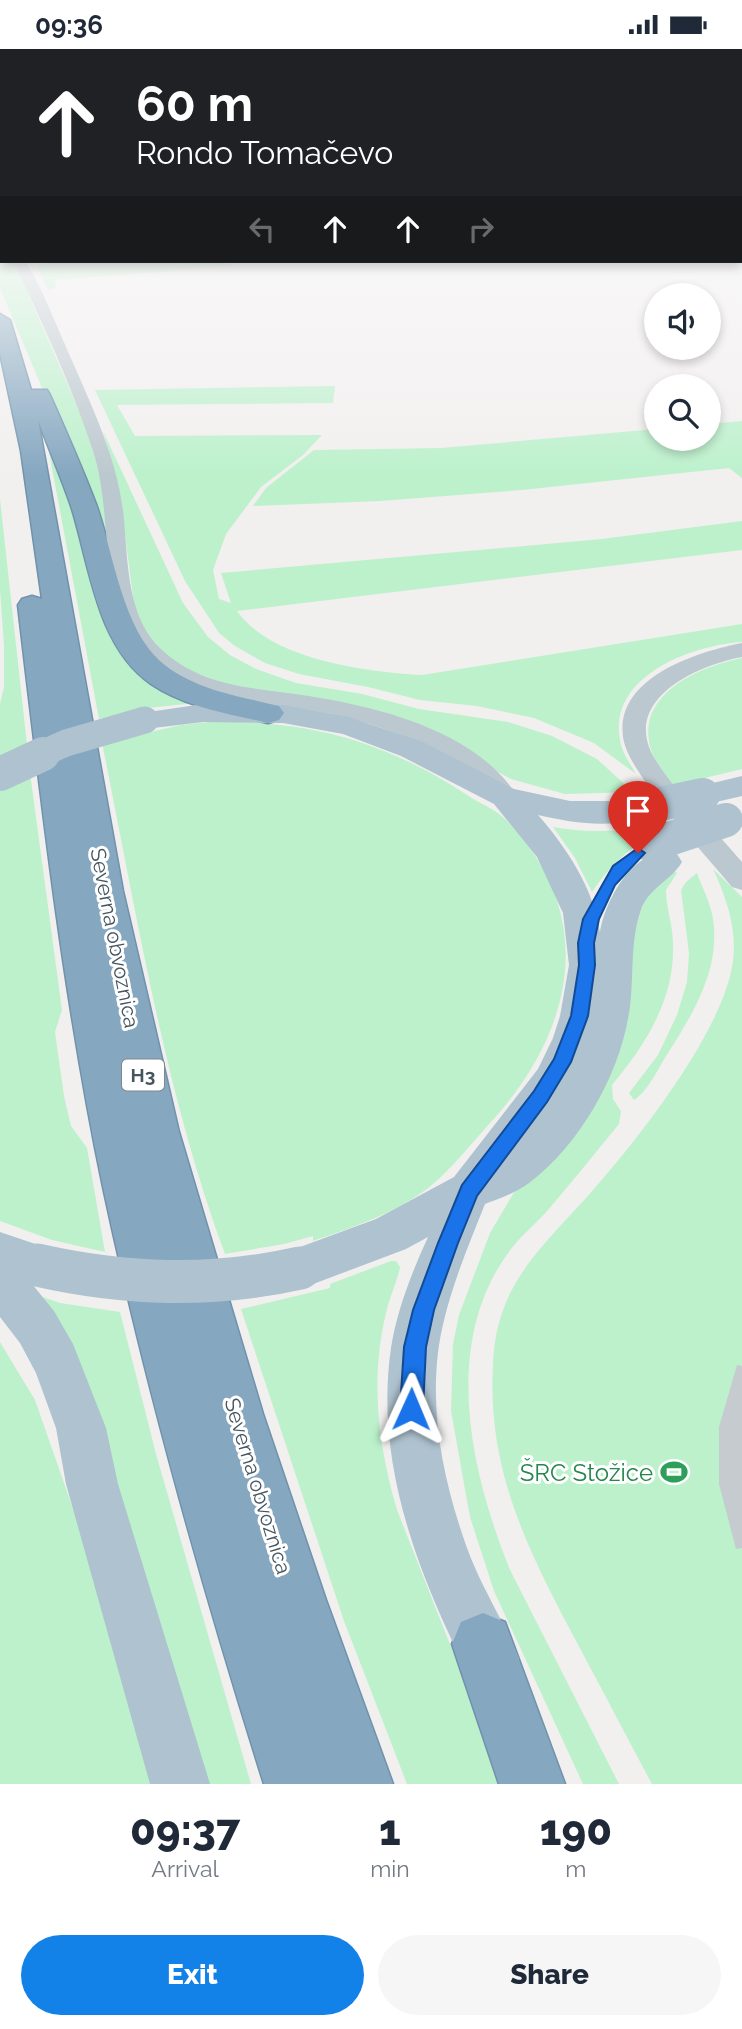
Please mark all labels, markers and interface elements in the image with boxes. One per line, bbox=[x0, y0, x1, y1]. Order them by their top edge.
text: 09:36 bbox=[35, 10, 103, 40]
text: 60 m bbox=[136, 75, 253, 132]
icon: ahead bbox=[21, 77, 112, 168]
text: Rondo Tomačevo bbox=[136, 134, 393, 171]
icon: left bbox=[243, 210, 281, 248]
icon: ahead bbox=[316, 210, 354, 248]
icon: ahead bbox=[389, 210, 427, 248]
icon: right bbox=[462, 210, 500, 248]
map controls bbox=[644, 283, 721, 451]
button: sound bbox=[644, 283, 721, 360]
button: search bbox=[644, 374, 721, 451]
pin bbox=[608, 781, 668, 853]
icon: arrive bbox=[619, 792, 657, 830]
street label: Severna obvoznica bbox=[85, 846, 145, 1030]
road number: H3 bbox=[122, 1059, 164, 1091]
position arrow bbox=[374, 1372, 448, 1446]
street label: Severna obvoznica bbox=[219, 1395, 297, 1577]
place label: ŠRC Stožice bbox=[520, 1457, 653, 1487]
sports icon: ŠRC Stožice bbox=[659, 1457, 689, 1487]
text: 09:37 bbox=[130, 1806, 240, 1855]
text: 1 bbox=[379, 1806, 401, 1855]
text: 190 bbox=[540, 1806, 612, 1855]
text: Arrival bbox=[151, 1855, 219, 1882]
text: min bbox=[370, 1855, 410, 1882]
text: m bbox=[565, 1855, 586, 1882]
button: Exit bbox=[21, 1935, 364, 2015]
button: Share bbox=[378, 1935, 721, 2015]

